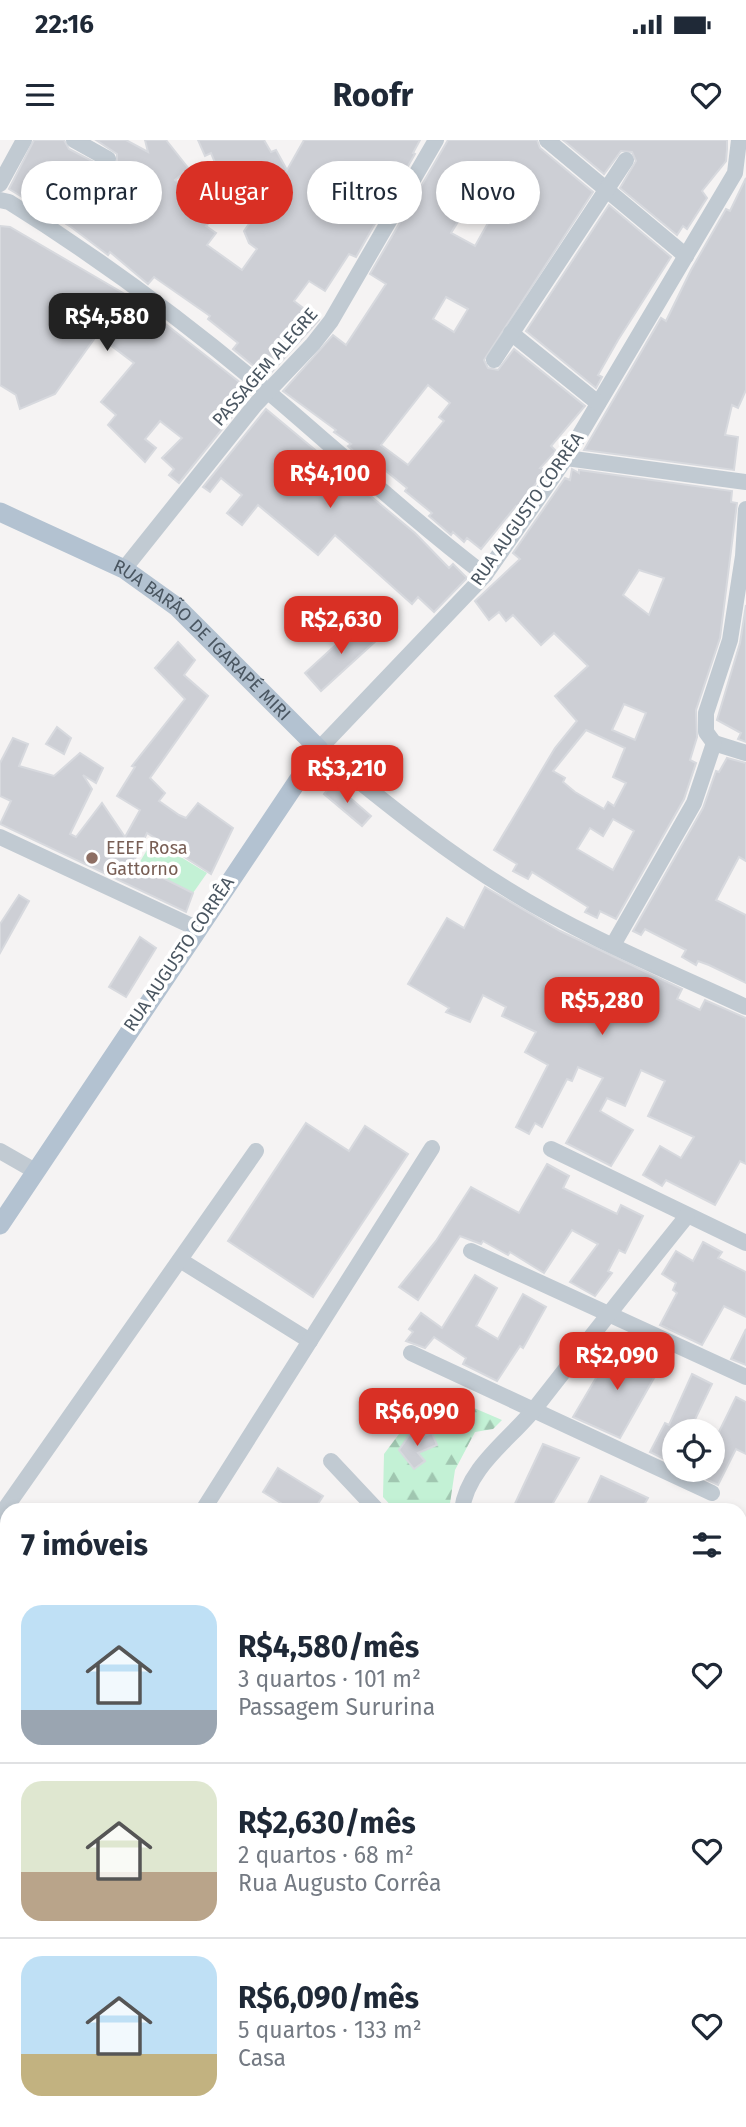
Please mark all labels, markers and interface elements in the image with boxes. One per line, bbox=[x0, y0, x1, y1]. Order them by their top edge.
text: 22:16 bbox=[35, 9, 94, 40]
icon: menu bbox=[21, 76, 59, 114]
text: Roofr bbox=[333, 76, 413, 114]
icon: heart bbox=[687, 76, 725, 114]
chip: Comprar bbox=[21, 161, 162, 224]
chip: Alugar bbox=[176, 161, 293, 224]
chip: Filtros bbox=[307, 161, 422, 224]
chip: Novo bbox=[436, 161, 540, 224]
pin: R$4,580 bbox=[42, 294, 172, 353]
text: R$4,580 bbox=[65, 302, 149, 330]
street label: PASSAGEM ALEGRE bbox=[208, 303, 322, 431]
street label: RUA AUGUSTO CORRÊA bbox=[466, 428, 589, 590]
pin: R$4,100 bbox=[265, 450, 395, 510]
text: R$4,100 bbox=[290, 459, 370, 487]
street label: RUA BARÃO DE IGARAPÉ MIRI bbox=[110, 555, 295, 725]
pin: R$2,630 bbox=[276, 596, 406, 656]
text: R$2,630 bbox=[300, 605, 382, 633]
pin: R$3,210 bbox=[282, 746, 412, 805]
text: R$3,210 bbox=[307, 754, 387, 782]
place label: EEEF Rosa Gattorno bbox=[106, 837, 188, 880]
marker: EEEF Rosa Gattorno bbox=[84, 850, 100, 866]
street label: RUA AUGUSTO CORRÊA bbox=[119, 872, 239, 1036]
pin: R$5,280 bbox=[537, 978, 667, 1037]
text: R$5,280 bbox=[560, 986, 644, 1014]
pin: R$2,090 bbox=[552, 1332, 682, 1392]
text: R$2,090 bbox=[575, 1341, 659, 1369]
pin: R$6,090 bbox=[352, 1388, 482, 1448]
text: R$6,090 bbox=[375, 1397, 459, 1425]
map controls bbox=[662, 1419, 725, 1482]
button: locate bbox=[662, 1419, 725, 1482]
icon: filters bbox=[688, 1526, 726, 1564]
text: 7 imóveis bbox=[21, 1527, 148, 1563]
text: R$4,580/mês bbox=[238, 1629, 419, 1665]
icon: home bbox=[77, 1633, 161, 1717]
icon: heart bbox=[688, 1656, 726, 1694]
text: 3 quartos · 101 m² bbox=[238, 1665, 421, 1693]
text: Passagem Sururina bbox=[238, 1693, 435, 1721]
text: R$2,630/mês bbox=[238, 1805, 416, 1841]
icon: home bbox=[77, 1809, 161, 1893]
icon: heart bbox=[688, 1832, 726, 1870]
text: 2 quartos · 68 m² bbox=[238, 1841, 414, 1869]
text: Rua Augusto Corrêa bbox=[238, 1869, 442, 1897]
text: R$6,090/mês bbox=[238, 1980, 419, 2016]
icon: home bbox=[77, 1984, 161, 2068]
icon: heart bbox=[688, 2007, 726, 2045]
text: 5 quartos · 133 m² bbox=[238, 2016, 422, 2044]
text: Casa bbox=[238, 2044, 286, 2072]

